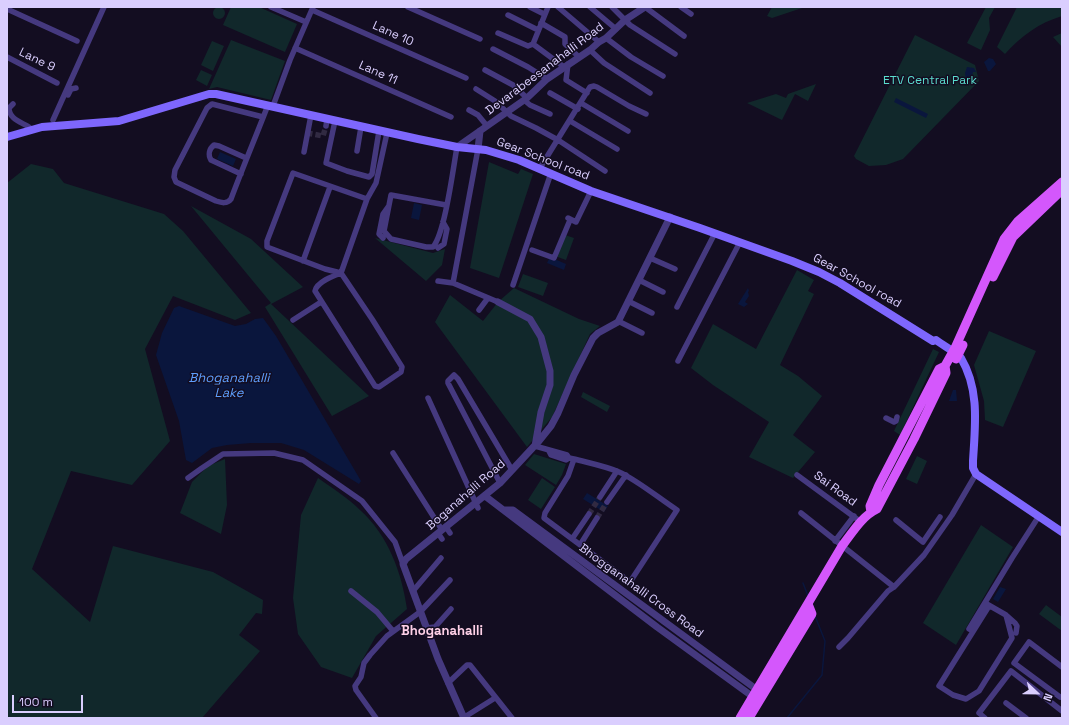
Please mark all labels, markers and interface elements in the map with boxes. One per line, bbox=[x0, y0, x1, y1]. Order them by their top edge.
street label: Lane 10 bbox=[370, 19, 416, 49]
street label: Devarabeesanahalli Road bbox=[483, 20, 607, 118]
street label: Lane 9 bbox=[17, 45, 57, 75]
street label: Lane 11 bbox=[356, 58, 400, 88]
park label: ETV Central Park bbox=[883, 74, 977, 88]
street label: Gear School road bbox=[494, 135, 592, 183]
street label: Gear School road bbox=[810, 251, 904, 311]
water label: Bhoganahalli Lake bbox=[189, 370, 269, 401]
street label: Boganahalli Road bbox=[424, 457, 508, 533]
street label: Sai Road bbox=[811, 469, 859, 509]
street label: Bhogganahalli Cross Road bbox=[576, 541, 706, 641]
district label: Bhoganahalli bbox=[401, 623, 483, 639]
north arrow bbox=[1017, 673, 1057, 713]
scale bar bbox=[14, 687, 85, 713]
text: N bbox=[1040, 691, 1056, 704]
text: 100 m bbox=[19, 694, 53, 710]

